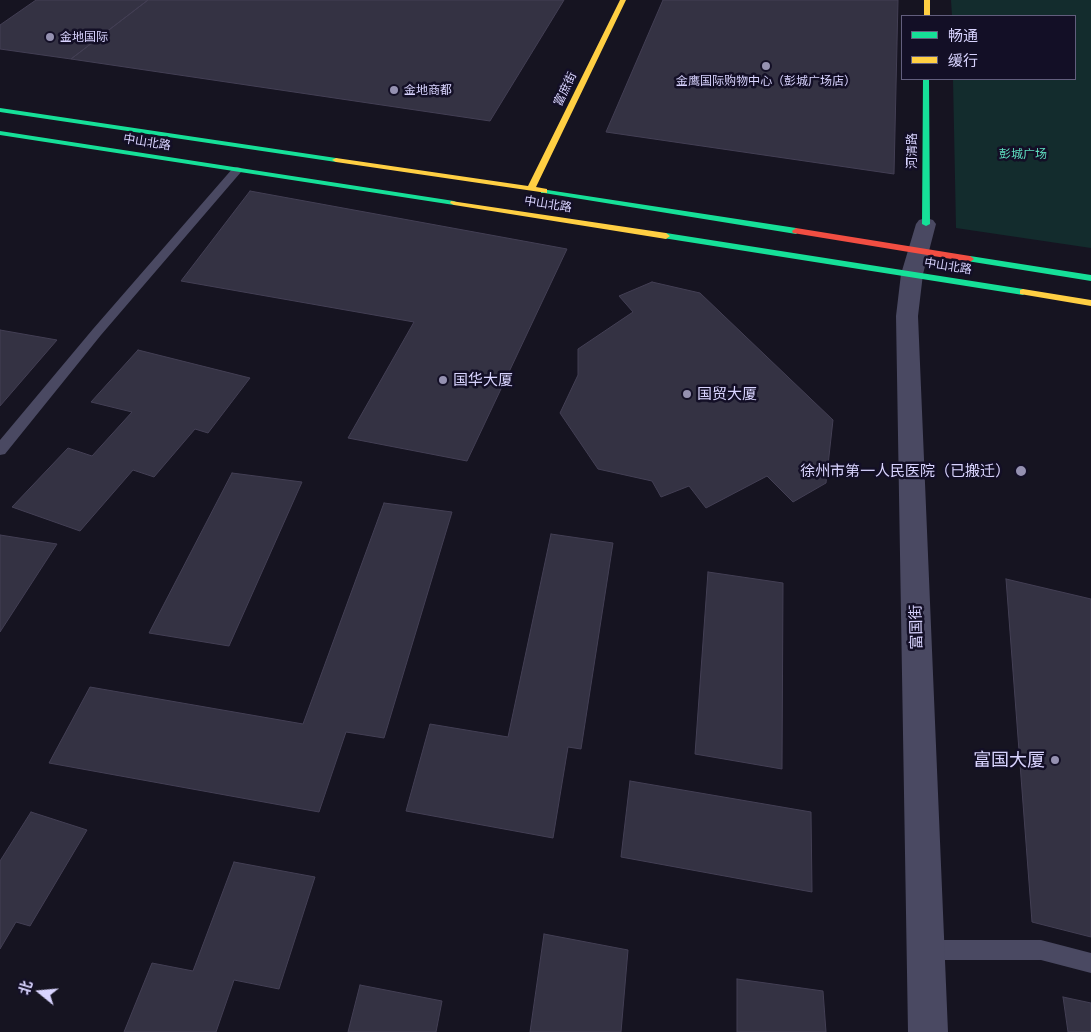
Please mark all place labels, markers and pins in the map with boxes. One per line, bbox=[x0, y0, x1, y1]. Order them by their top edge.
place label: 金地国际 bbox=[60, 30, 108, 44]
marker: 金地国际 bbox=[44, 31, 56, 43]
marker: 金鹰国际购物中心（彭城广场店） bbox=[760, 60, 772, 72]
place label: 金鹰国际购物中心（彭城广场店） bbox=[676, 74, 856, 88]
place label: 金地商都 bbox=[404, 83, 452, 97]
marker: 金地商都 bbox=[388, 84, 400, 96]
place label: 国华大厦 bbox=[453, 371, 513, 389]
marker: 国华大厦 bbox=[437, 374, 449, 386]
place label: 国贸大厦 bbox=[697, 385, 757, 403]
marker: 国贸大厦 bbox=[681, 388, 693, 400]
place label: 徐州市第一人民医院（已搬迁） bbox=[800, 462, 1010, 480]
marker: 徐州市第一人民医院（已搬迁） bbox=[1014, 464, 1028, 478]
place label: 富国大厦 bbox=[973, 749, 1045, 771]
marker: 富国大厦 bbox=[1049, 754, 1061, 766]

